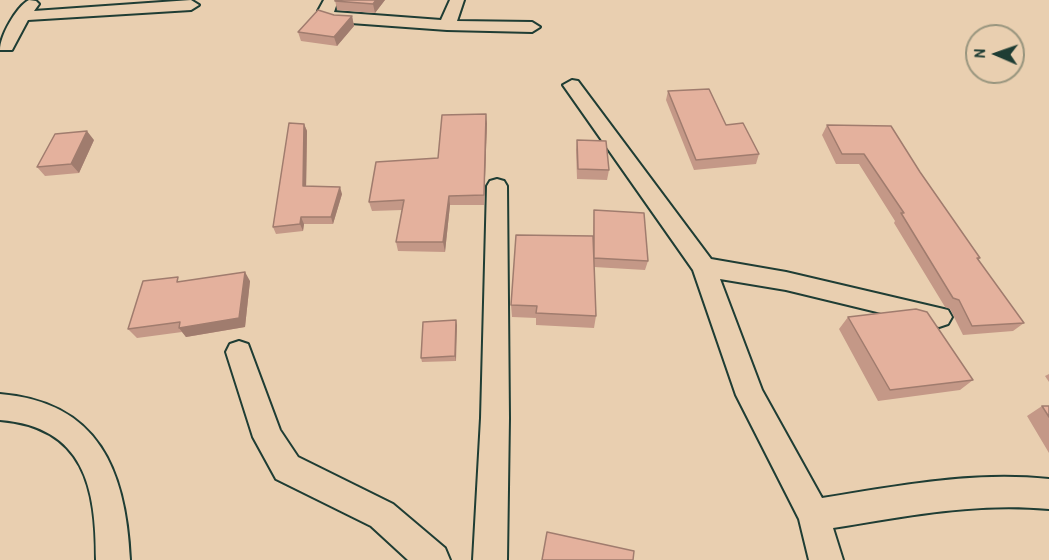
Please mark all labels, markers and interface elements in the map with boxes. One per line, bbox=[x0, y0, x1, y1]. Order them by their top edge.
north arrow bbox=[965, 24, 1025, 84]
text: N bbox=[968, 49, 990, 58]

